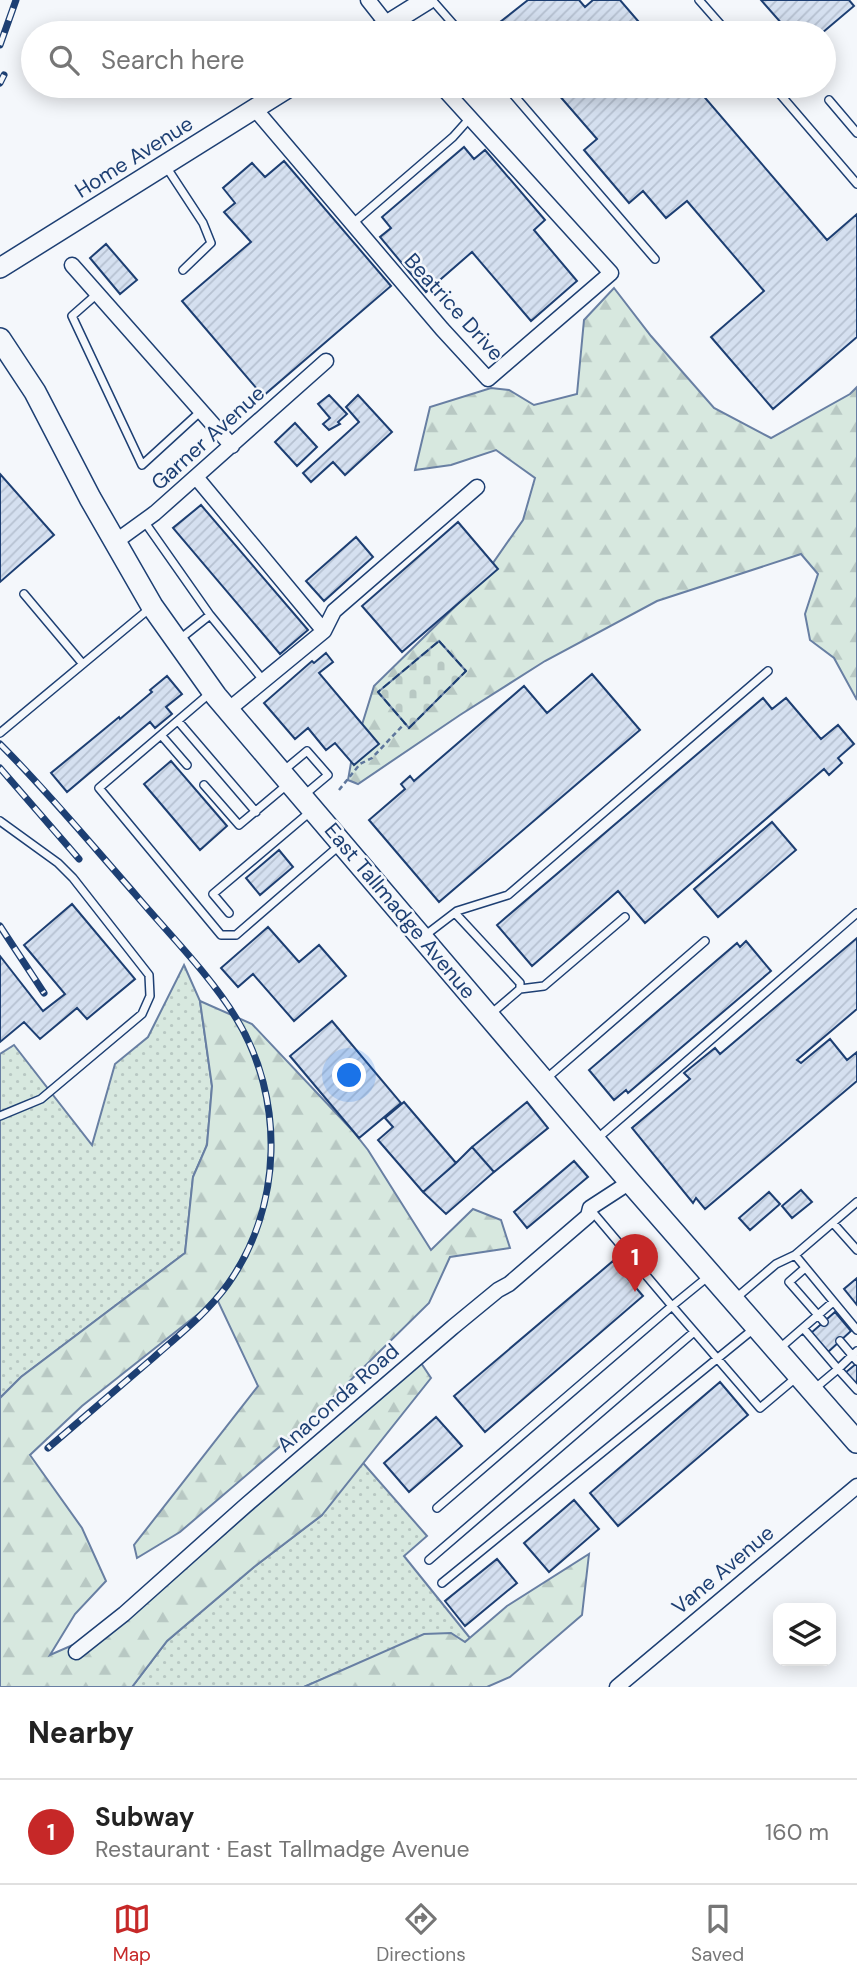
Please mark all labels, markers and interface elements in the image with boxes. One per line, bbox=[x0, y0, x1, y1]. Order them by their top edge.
search box bbox=[21, 21, 836, 98]
icon: search bbox=[45, 41, 83, 79]
text: Search here bbox=[101, 43, 244, 77]
street label: Home Avenue bbox=[70, 109, 198, 204]
street label: Beatrice Drive bbox=[398, 247, 510, 367]
street label: Garner Avenue bbox=[145, 379, 271, 497]
street label: East Tallmadge Avenue bbox=[318, 817, 482, 1005]
your location bbox=[332, 1058, 366, 1092]
pin: 1 bbox=[612, 1234, 658, 1292]
street label: Anaconda Road bbox=[271, 1337, 405, 1459]
street label: Vane Avenue bbox=[666, 1519, 780, 1621]
map controls bbox=[773, 1603, 836, 1666]
button: layers bbox=[773, 1603, 836, 1666]
text: Nearby bbox=[28, 1713, 134, 1752]
text: Subway bbox=[95, 1800, 194, 1834]
text: 1 bbox=[47, 1817, 55, 1847]
text: 160 m bbox=[765, 1817, 829, 1847]
text: Restaurant · East Tallmadge Avenue bbox=[95, 1834, 470, 1864]
tab: Map bbox=[113, 1900, 151, 1967]
tab: Directions bbox=[376, 1900, 466, 1967]
tab: Saved bbox=[691, 1900, 744, 1967]

